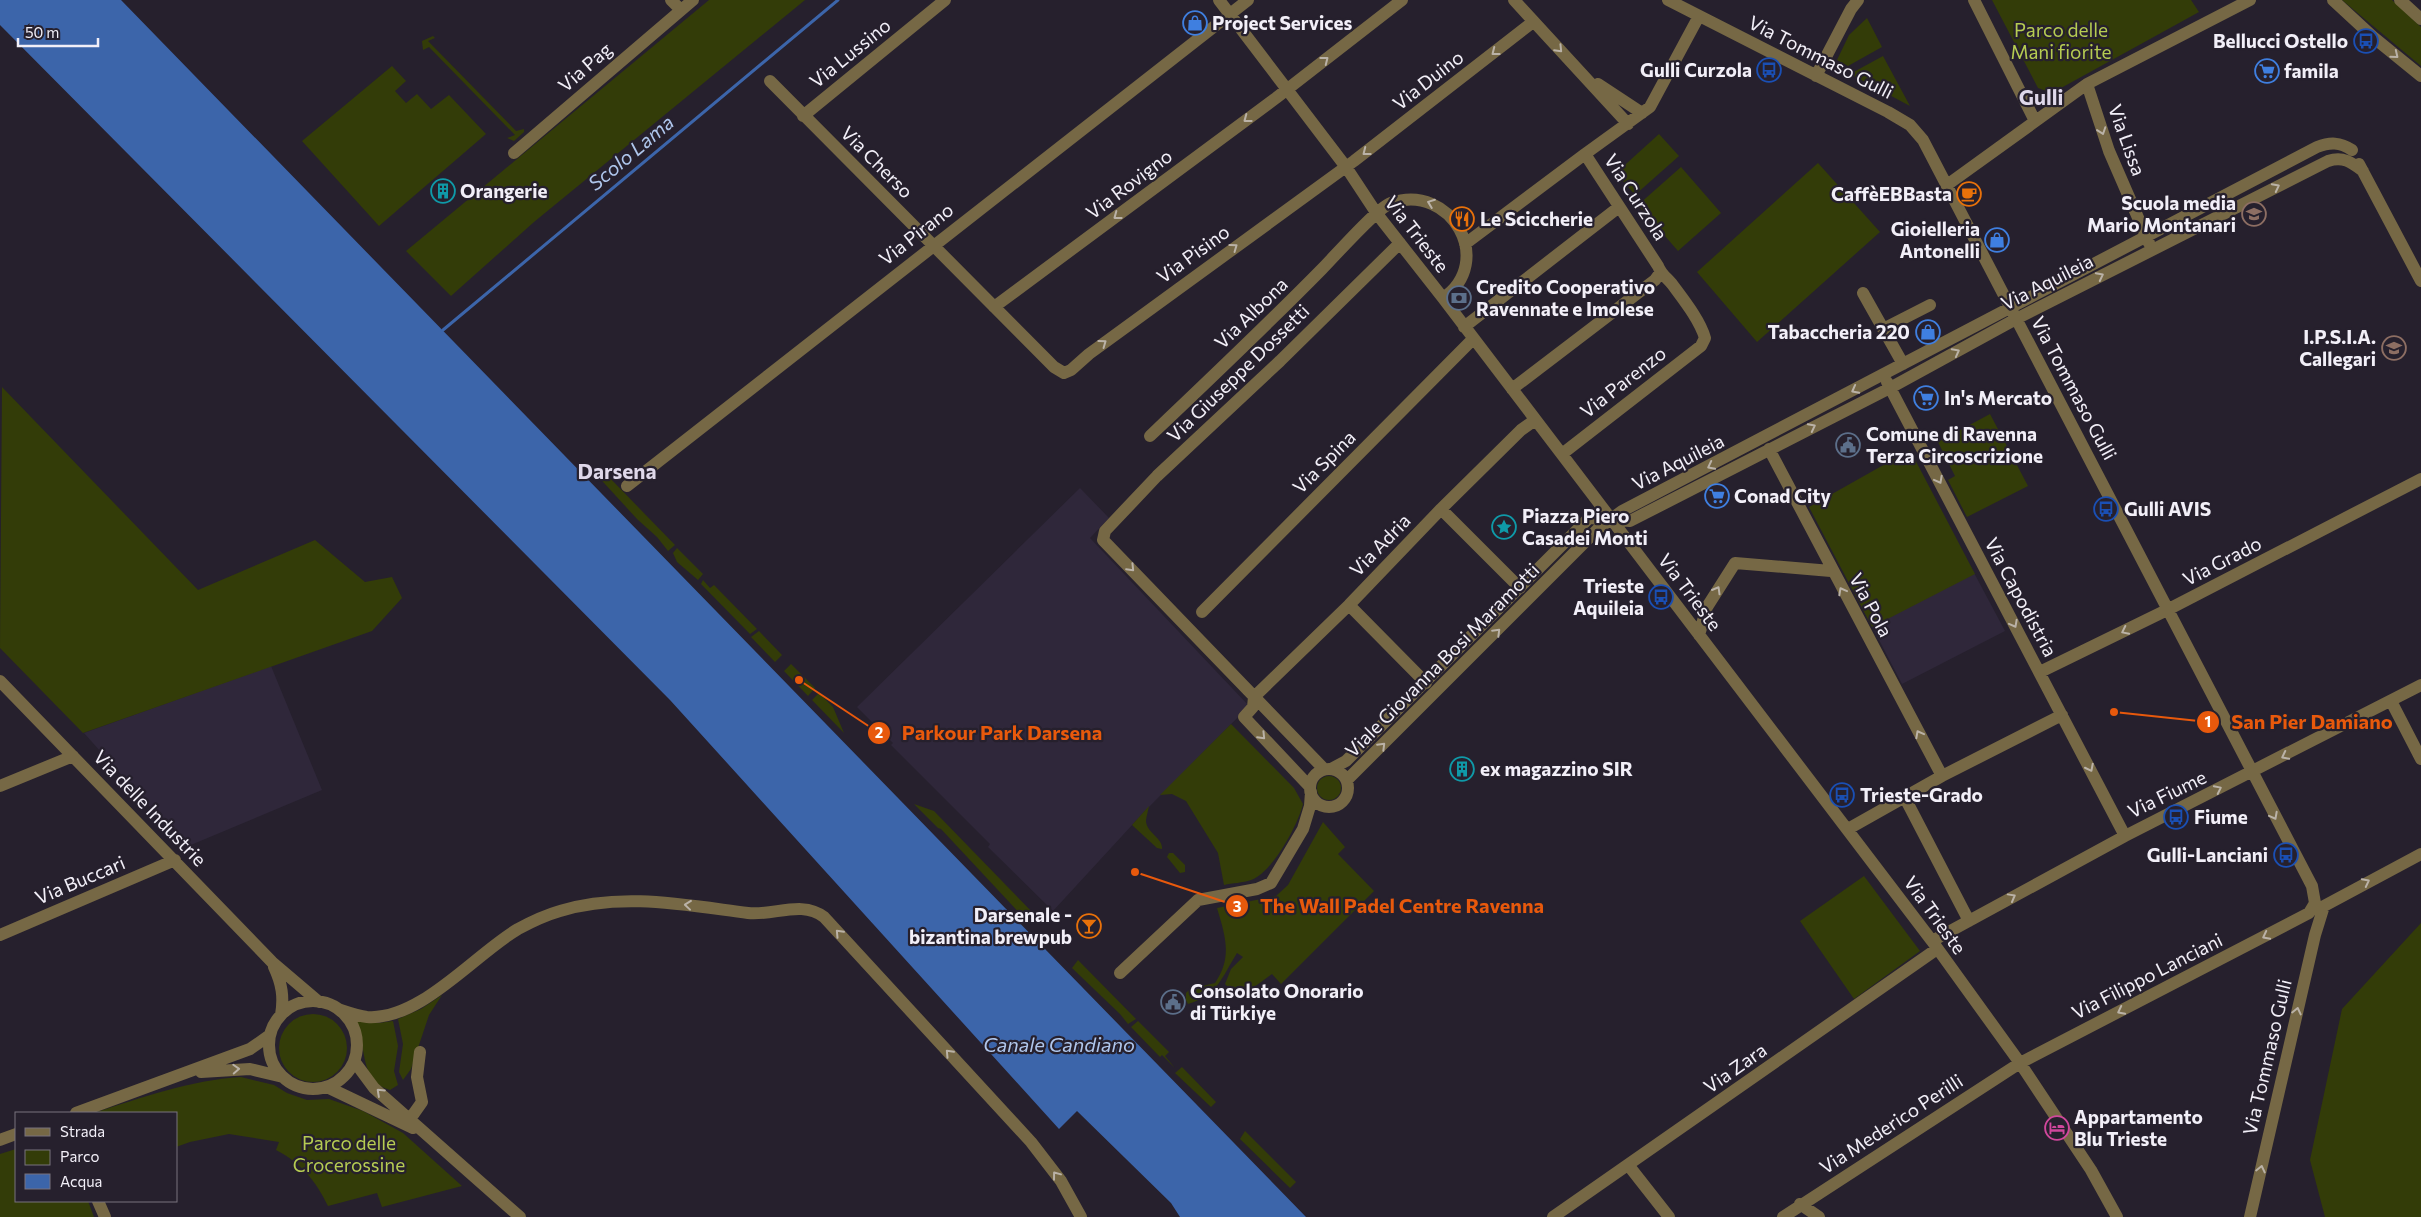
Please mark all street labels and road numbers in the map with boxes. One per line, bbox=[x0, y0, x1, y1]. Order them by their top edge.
street label: Via Tommaso Gulli bbox=[1745, 10, 1897, 103]
street label: Via Lussino bbox=[805, 13, 895, 92]
street label: Via Pag bbox=[553, 37, 616, 96]
street label: Via Duino bbox=[1388, 45, 1468, 114]
street label: Via Lissa bbox=[2104, 101, 2151, 179]
street label: Via Cherso bbox=[836, 121, 918, 203]
street label: Via Rovigno bbox=[1081, 144, 1176, 223]
street label: Via Curzola bbox=[1600, 149, 1673, 244]
street label: Via Trieste bbox=[1380, 191, 1454, 277]
street label: Via Pirano bbox=[874, 197, 957, 270]
street label: Via Pisino bbox=[1152, 220, 1233, 288]
street label: Via Aquileia bbox=[1997, 249, 2097, 315]
street label: Via Albona bbox=[1209, 272, 1292, 353]
street label: Via Giuseppe Dossetti bbox=[1162, 299, 1313, 446]
street label: Via Tommaso Gulli bbox=[2027, 312, 2122, 464]
street label: Via Parenzo bbox=[1575, 341, 1670, 422]
street label: Via Spina bbox=[1287, 425, 1360, 498]
street label: Via Aquileia bbox=[1628, 429, 1728, 495]
street label: Via Adria bbox=[1344, 509, 1415, 581]
street label: Via Grado bbox=[2179, 531, 2265, 590]
street label: Via Capodistria bbox=[1980, 533, 2063, 660]
street label: Via Trieste bbox=[1654, 548, 1727, 635]
street label: Viale Giovanna Bosi Maramotti bbox=[1340, 558, 1544, 762]
street label: Via Pola bbox=[1845, 569, 1898, 641]
street label: Via delle Industrie bbox=[89, 745, 212, 870]
street label: Via Fiume bbox=[2124, 765, 2210, 822]
street label: Via Buccari bbox=[31, 850, 128, 909]
street label: Via Trieste bbox=[1899, 871, 1971, 958]
street label: Via Filippo Lanciani bbox=[2068, 928, 2226, 1024]
street label: Via Tommaso Gulli bbox=[2237, 977, 2296, 1137]
street label: Via Zara bbox=[1699, 1038, 1771, 1098]
street label: Via Mederico Perilli bbox=[1815, 1069, 1967, 1178]

